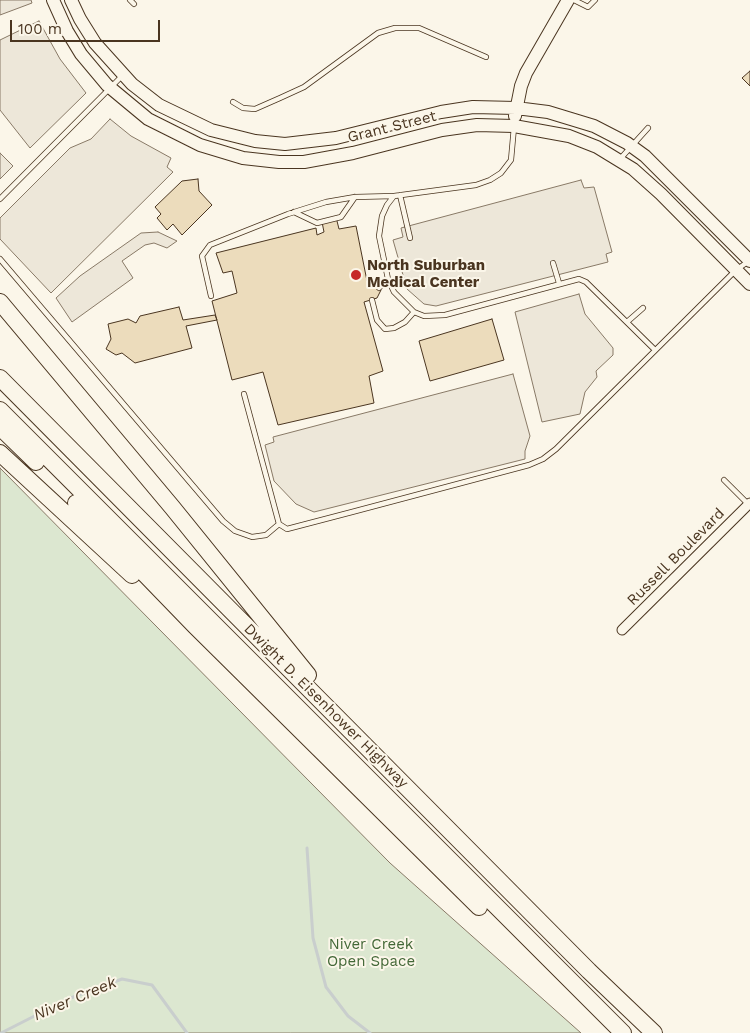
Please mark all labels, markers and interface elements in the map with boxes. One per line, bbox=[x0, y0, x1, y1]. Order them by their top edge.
scale bar bbox=[12, 10, 162, 42]
text: 100 m bbox=[18, 20, 62, 38]
street label: Grant Street bbox=[346, 107, 438, 147]
place label: North Suburban Medical Center bbox=[367, 257, 485, 292]
marker: North Suburban Medical Center bbox=[349, 268, 363, 282]
street label: Russell Boulevard bbox=[624, 505, 728, 609]
street label: Dwight D. Eisenhower Highway bbox=[240, 620, 412, 792]
park label: Niver Creek Open Space bbox=[327, 936, 415, 971]
water label: Niver Creek bbox=[31, 973, 119, 1025]

